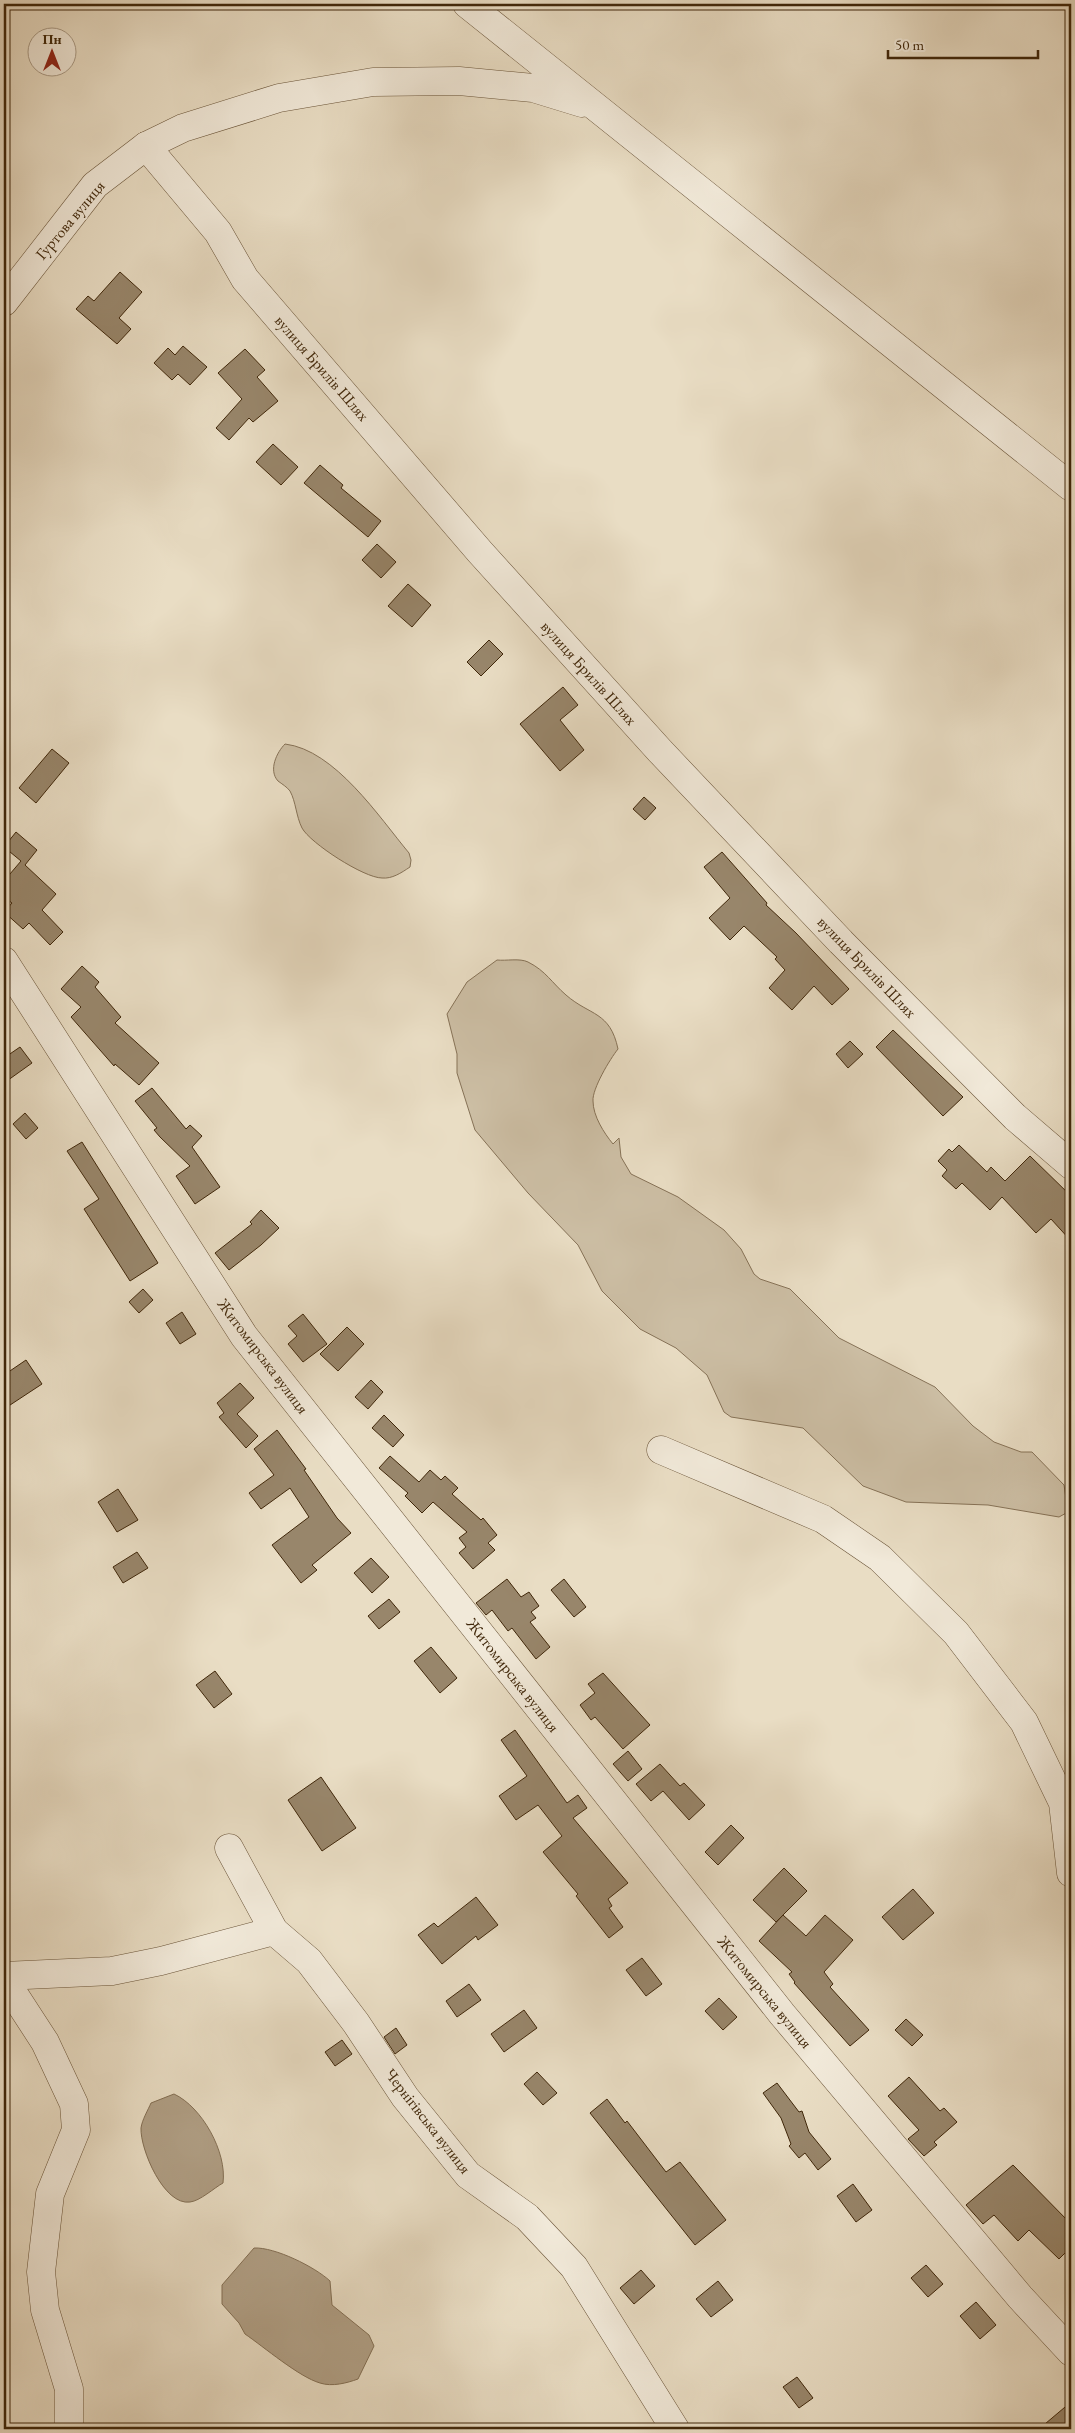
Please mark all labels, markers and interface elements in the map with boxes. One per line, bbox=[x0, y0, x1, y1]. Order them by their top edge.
north arrow bbox=[28, 28, 78, 78]
scale bar bbox=[888, 28, 1038, 60]
text: Пн bbox=[42, 30, 62, 48]
text: 50 m bbox=[895, 35, 924, 54]
street label: Гуртова вулиця bbox=[31, 176, 109, 264]
street label: вулиця Брилів Шлях bbox=[270, 311, 374, 426]
street label: вулиця Брилів Шлях bbox=[536, 616, 642, 730]
street label: вулиця Брилів Шлях bbox=[813, 912, 921, 1023]
street label: Житомирська вулиця bbox=[212, 1293, 313, 1418]
street label: Житомирська вулиця bbox=[461, 1613, 564, 1736]
street label: Житомирська вулиця bbox=[712, 1930, 817, 2053]
street label: Чернігівська вулиця bbox=[380, 2064, 476, 2178]

